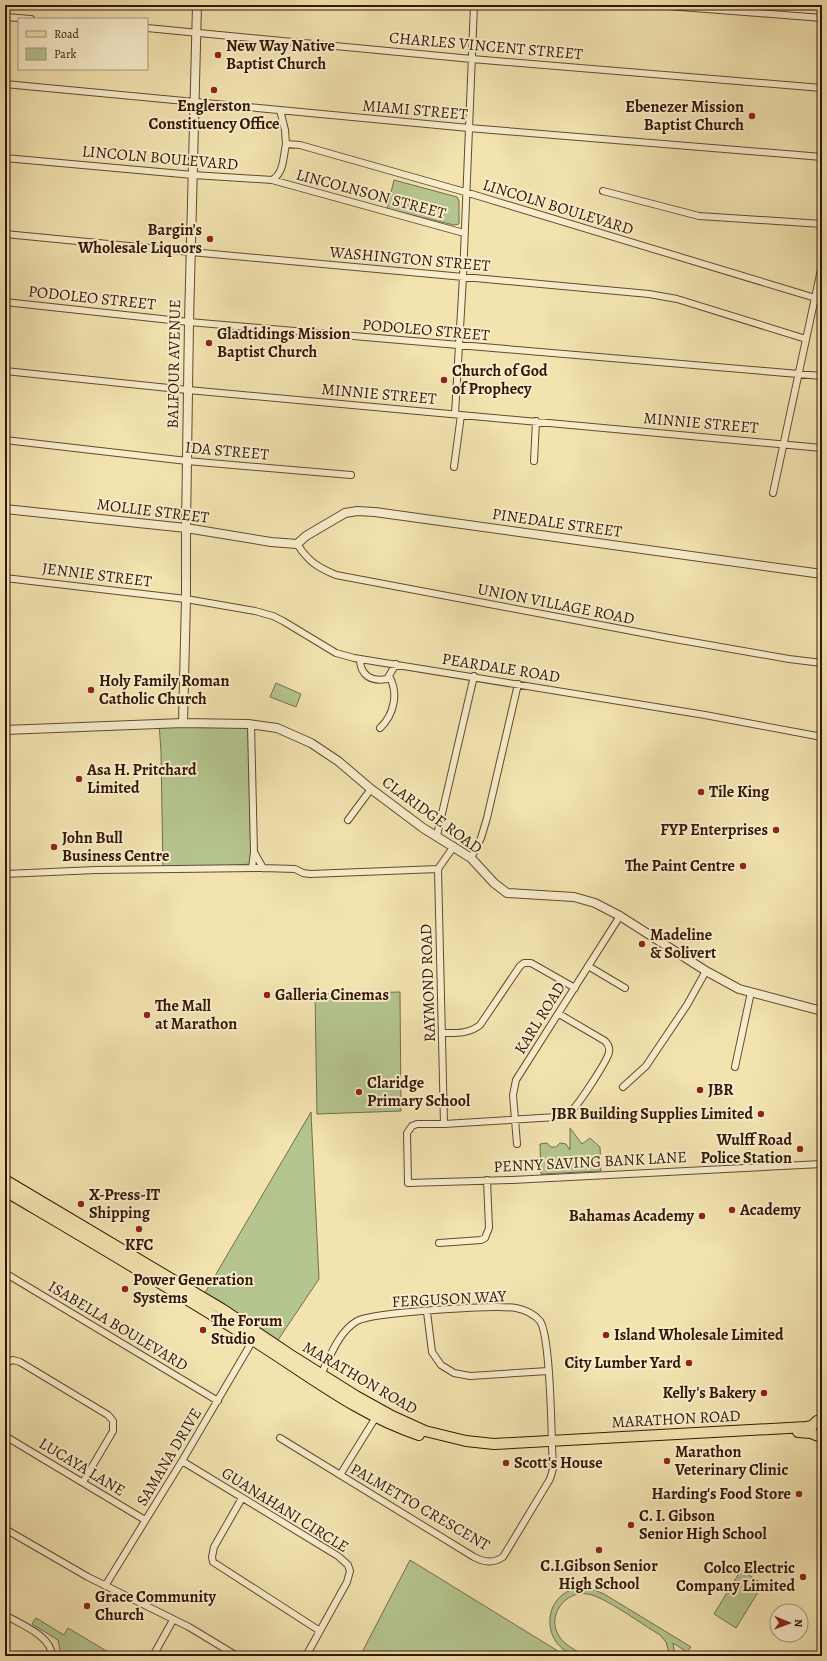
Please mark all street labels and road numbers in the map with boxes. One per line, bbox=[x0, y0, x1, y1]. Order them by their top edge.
street label: CHARLES VINCENT STREET bbox=[388, 27, 584, 65]
street label: MIAMI STREET bbox=[361, 94, 469, 126]
street label: LINCOLN BOULEVARD bbox=[81, 140, 239, 176]
street label: LINCOLNSON STREET bbox=[294, 163, 449, 225]
street label: LINCOLN BOULEVARD bbox=[480, 174, 636, 240]
street label: WASHINGTON STREET bbox=[328, 241, 491, 277]
street label: PODOLEO STREET bbox=[27, 280, 157, 316]
street label: BALFOUR AVENUE bbox=[162, 299, 186, 429]
street label: PODOLEO STREET bbox=[361, 313, 491, 347]
street label: MINNIE STREET bbox=[321, 378, 438, 410]
street label: MINNIE STREET bbox=[643, 407, 760, 439]
street label: IDA STREET bbox=[184, 436, 270, 466]
street label: MOLLIE STREET bbox=[96, 493, 211, 529]
street label: PINEDALE STREET bbox=[491, 503, 624, 543]
street label: JENNIE STREET bbox=[41, 557, 153, 593]
street label: UNION VILLAGE ROAD bbox=[476, 578, 636, 630]
street label: PEARDALE ROAD bbox=[440, 648, 562, 688]
street label: CLARIDGE ROAD bbox=[377, 771, 487, 859]
street label: RAYMOND ROAD bbox=[415, 923, 441, 1043]
street label: KARL ROAD bbox=[509, 978, 571, 1058]
street label: PENNY SAVING BANK LANE bbox=[493, 1146, 687, 1178]
street label: ISABELLA BOULEVARD bbox=[44, 1275, 192, 1377]
street label: FERGUSON WAY bbox=[391, 1285, 507, 1313]
street label: MARATHON ROAD bbox=[299, 1336, 421, 1420]
street label: SAMANA DRIVE bbox=[131, 1404, 207, 1510]
street label: MARATHON ROAD bbox=[611, 1405, 741, 1433]
street label: LUCAYA LANE bbox=[35, 1433, 129, 1501]
street label: PALMETTO CRESCENT bbox=[346, 1458, 494, 1556]
street label: GUANAHANI CIRCLE bbox=[217, 1462, 353, 1558]

